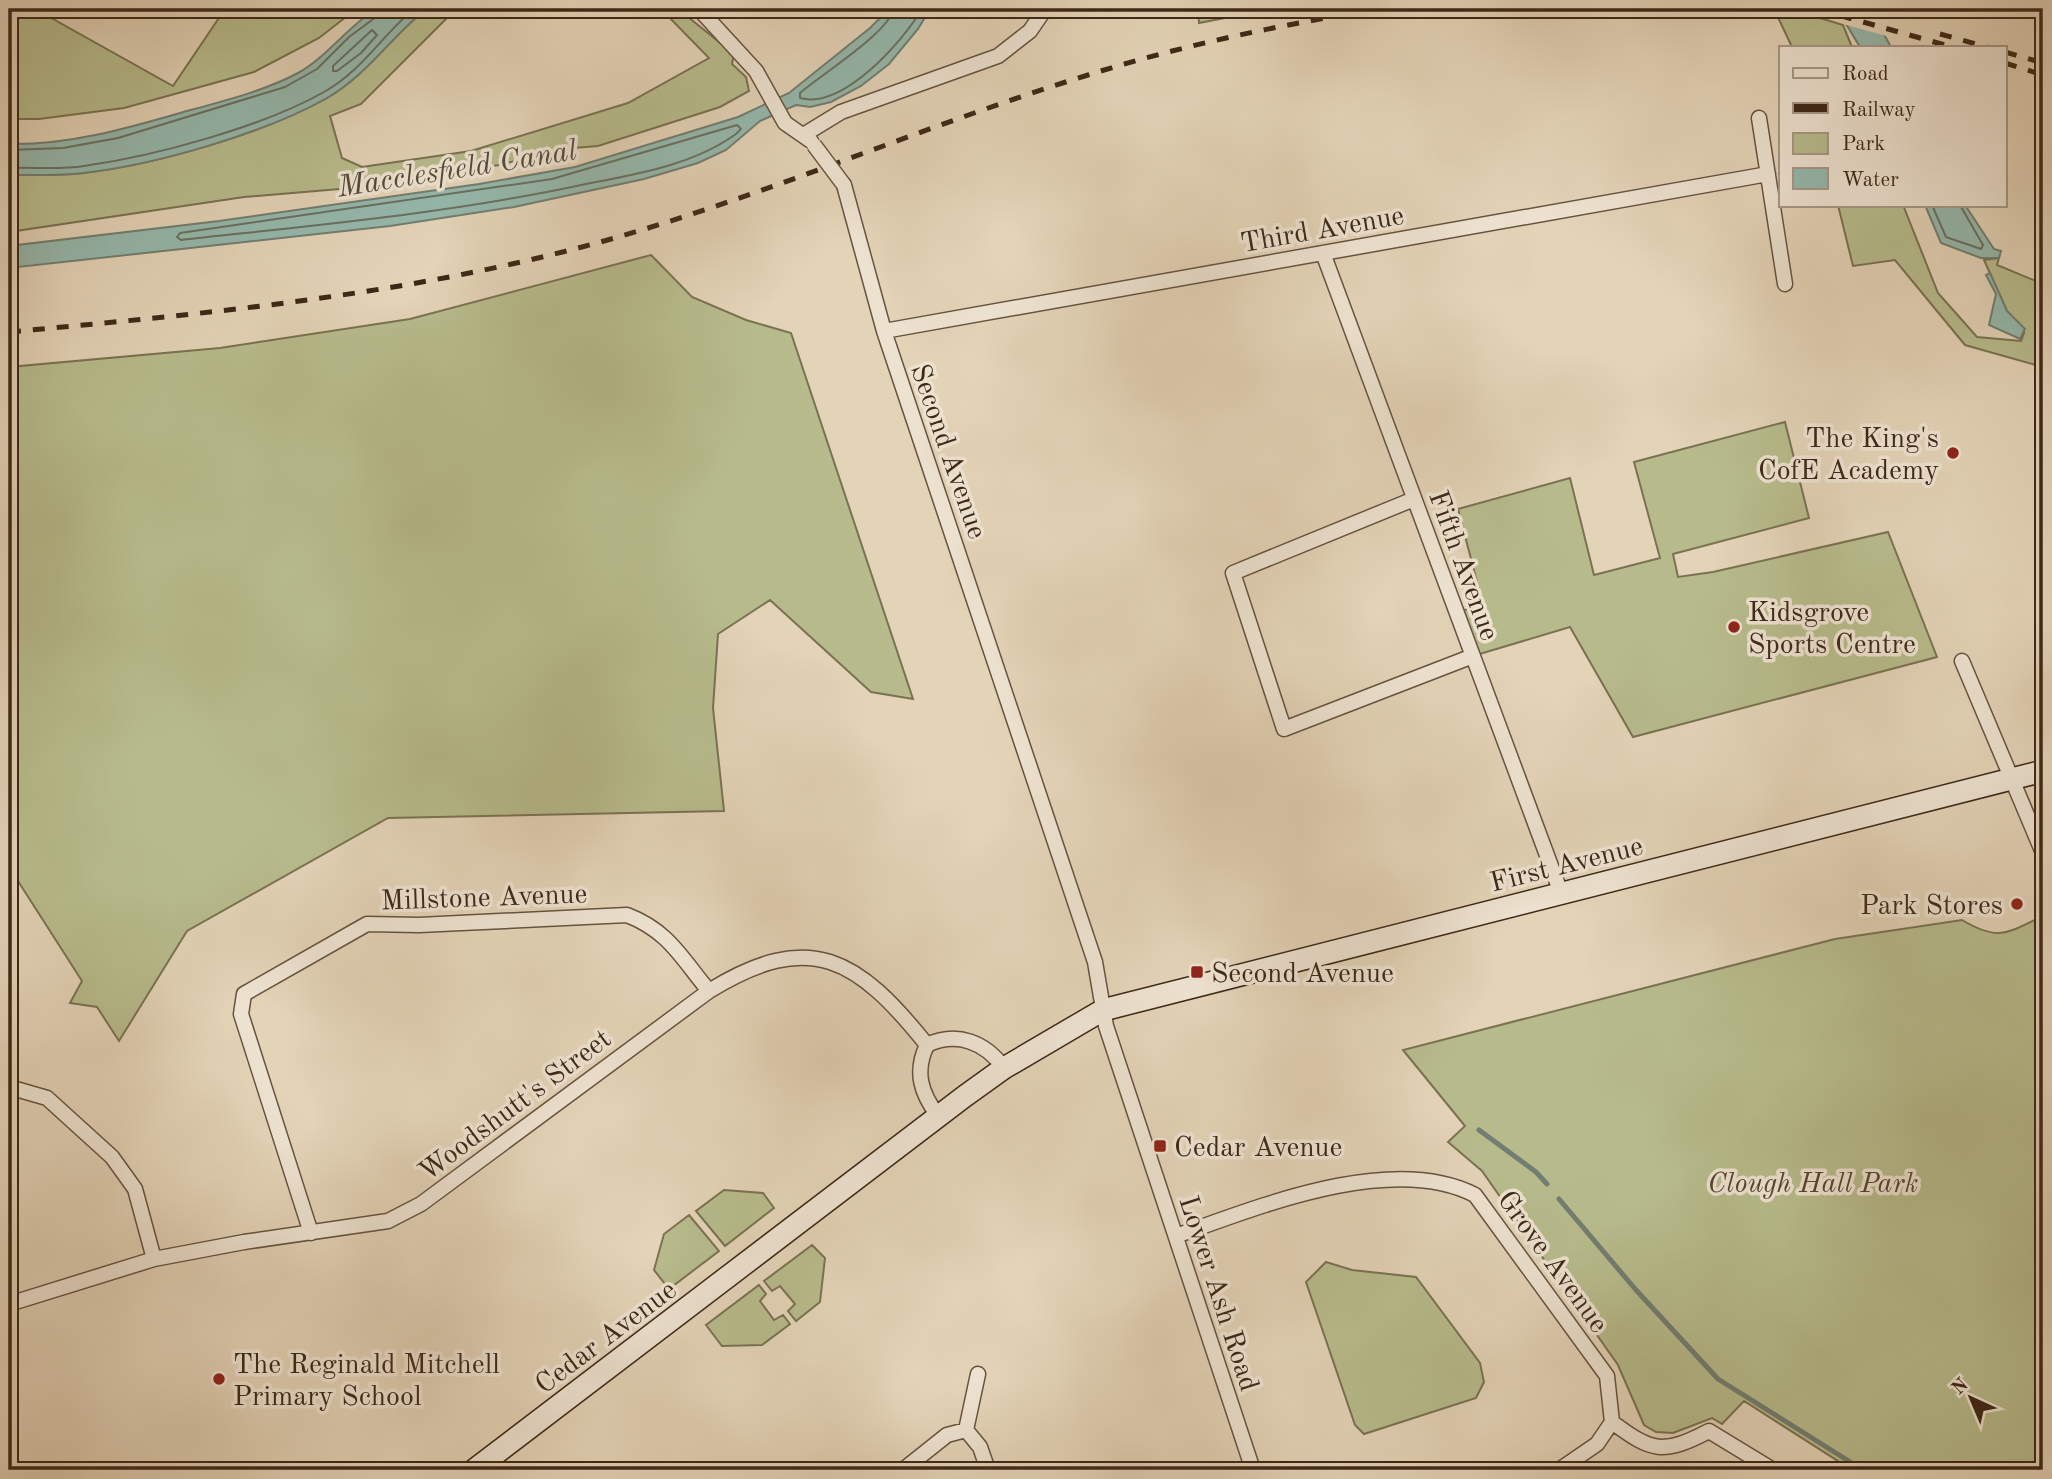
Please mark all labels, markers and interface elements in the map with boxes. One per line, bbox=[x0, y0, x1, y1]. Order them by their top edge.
legend bbox=[1779, 46, 2007, 206]
text: Road bbox=[1842, 64, 1889, 85]
text: Railway bbox=[1842, 100, 1916, 121]
text: Park bbox=[1842, 134, 1885, 155]
water label: Macclesfield Canal bbox=[335, 136, 579, 204]
text: Water bbox=[1842, 170, 1899, 191]
street label: Third Avenue bbox=[1239, 203, 1407, 259]
street label: Second Avenue bbox=[904, 361, 990, 543]
place label: The King's CofE Academy bbox=[1758, 426, 1939, 486]
marker: The King's CofE Academy bbox=[1945, 445, 1961, 461]
street label: Fifth Avenue bbox=[1422, 487, 1502, 645]
place label: Kidsgrove Sports Centre bbox=[1748, 600, 1916, 660]
marker: Kidsgrove Sports Centre bbox=[1726, 619, 1742, 635]
street label: First Avenue bbox=[1487, 833, 1646, 898]
street label: Millstone Avenue bbox=[380, 881, 588, 917]
place label: Park Stores bbox=[1860, 893, 2003, 921]
marker: Park Stores bbox=[2009, 896, 2025, 912]
place label: Second Avenue bbox=[1211, 961, 1394, 989]
marker: Second Avenue bbox=[1189, 964, 1205, 980]
street label: Woodshutt's Street bbox=[415, 1025, 617, 1188]
place label: Cedar Avenue bbox=[1174, 1135, 1342, 1163]
marker: Cedar Avenue bbox=[1152, 1138, 1168, 1154]
park label: Clough Hall Park bbox=[1708, 1171, 1918, 1199]
street label: Grove Avenue bbox=[1491, 1187, 1612, 1339]
street label: Lower Ash Road bbox=[1172, 1193, 1262, 1395]
street label: Cedar Avenue bbox=[531, 1277, 682, 1400]
place label: The Reginald Mitchell Primary School bbox=[233, 1352, 500, 1412]
north arrow bbox=[1937, 1364, 2007, 1434]
marker: The Reginald Mitchell Primary School bbox=[211, 1371, 227, 1387]
text: N bbox=[1949, 1375, 1973, 1399]

